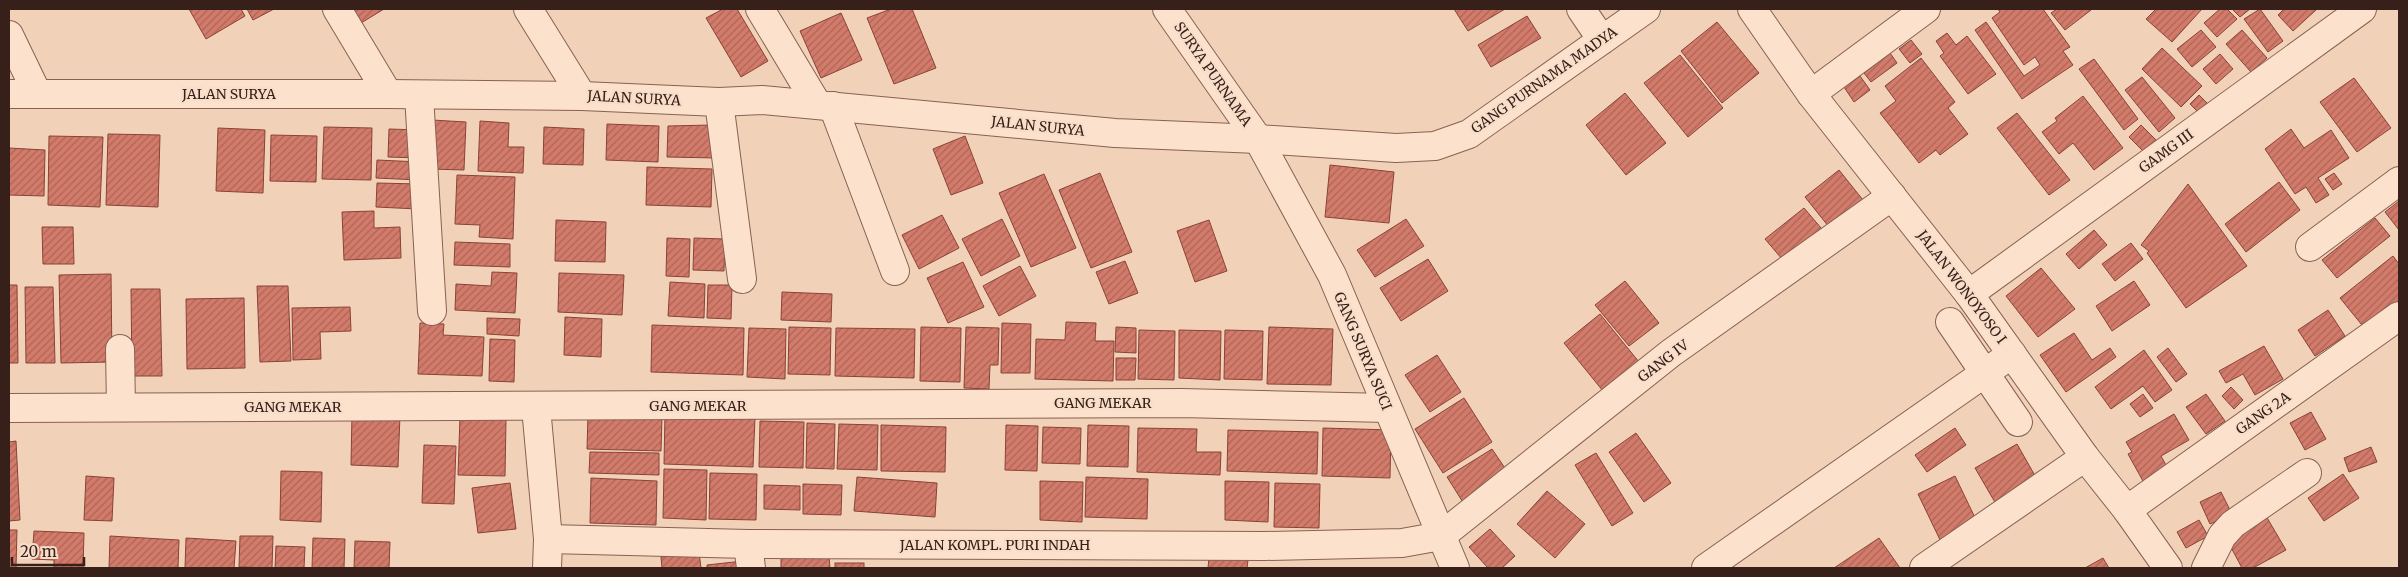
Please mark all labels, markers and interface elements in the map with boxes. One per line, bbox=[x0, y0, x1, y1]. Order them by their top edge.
street label: SURYA PURNAMA bbox=[1170, 18, 1256, 130]
street label: GANG PURNAMA MADYA bbox=[1468, 23, 1621, 137]
street label: JALAN SURYA bbox=[181, 85, 276, 103]
street label: JALAN SURYA bbox=[586, 87, 681, 109]
street label: JALAN SURYA bbox=[989, 112, 1086, 140]
street label: GAMG III bbox=[2135, 125, 2197, 177]
street label: JALAN WONOYOSO I bbox=[1913, 226, 2011, 347]
street label: GANG SURYA SUCI bbox=[1330, 289, 1396, 413]
street label: GANG IV bbox=[1634, 336, 1693, 386]
street label: GANG 2A bbox=[2232, 388, 2294, 438]
street label: GANG MEKAR bbox=[1054, 394, 1152, 412]
street label: GANG MEKAR bbox=[649, 397, 747, 415]
street label: GANG MEKAR bbox=[244, 398, 342, 416]
scale bar bbox=[12, 534, 85, 566]
street label: JALAN KOMPL. PURI INDAH bbox=[899, 536, 1090, 554]
text: 20 m bbox=[20, 542, 57, 561]

